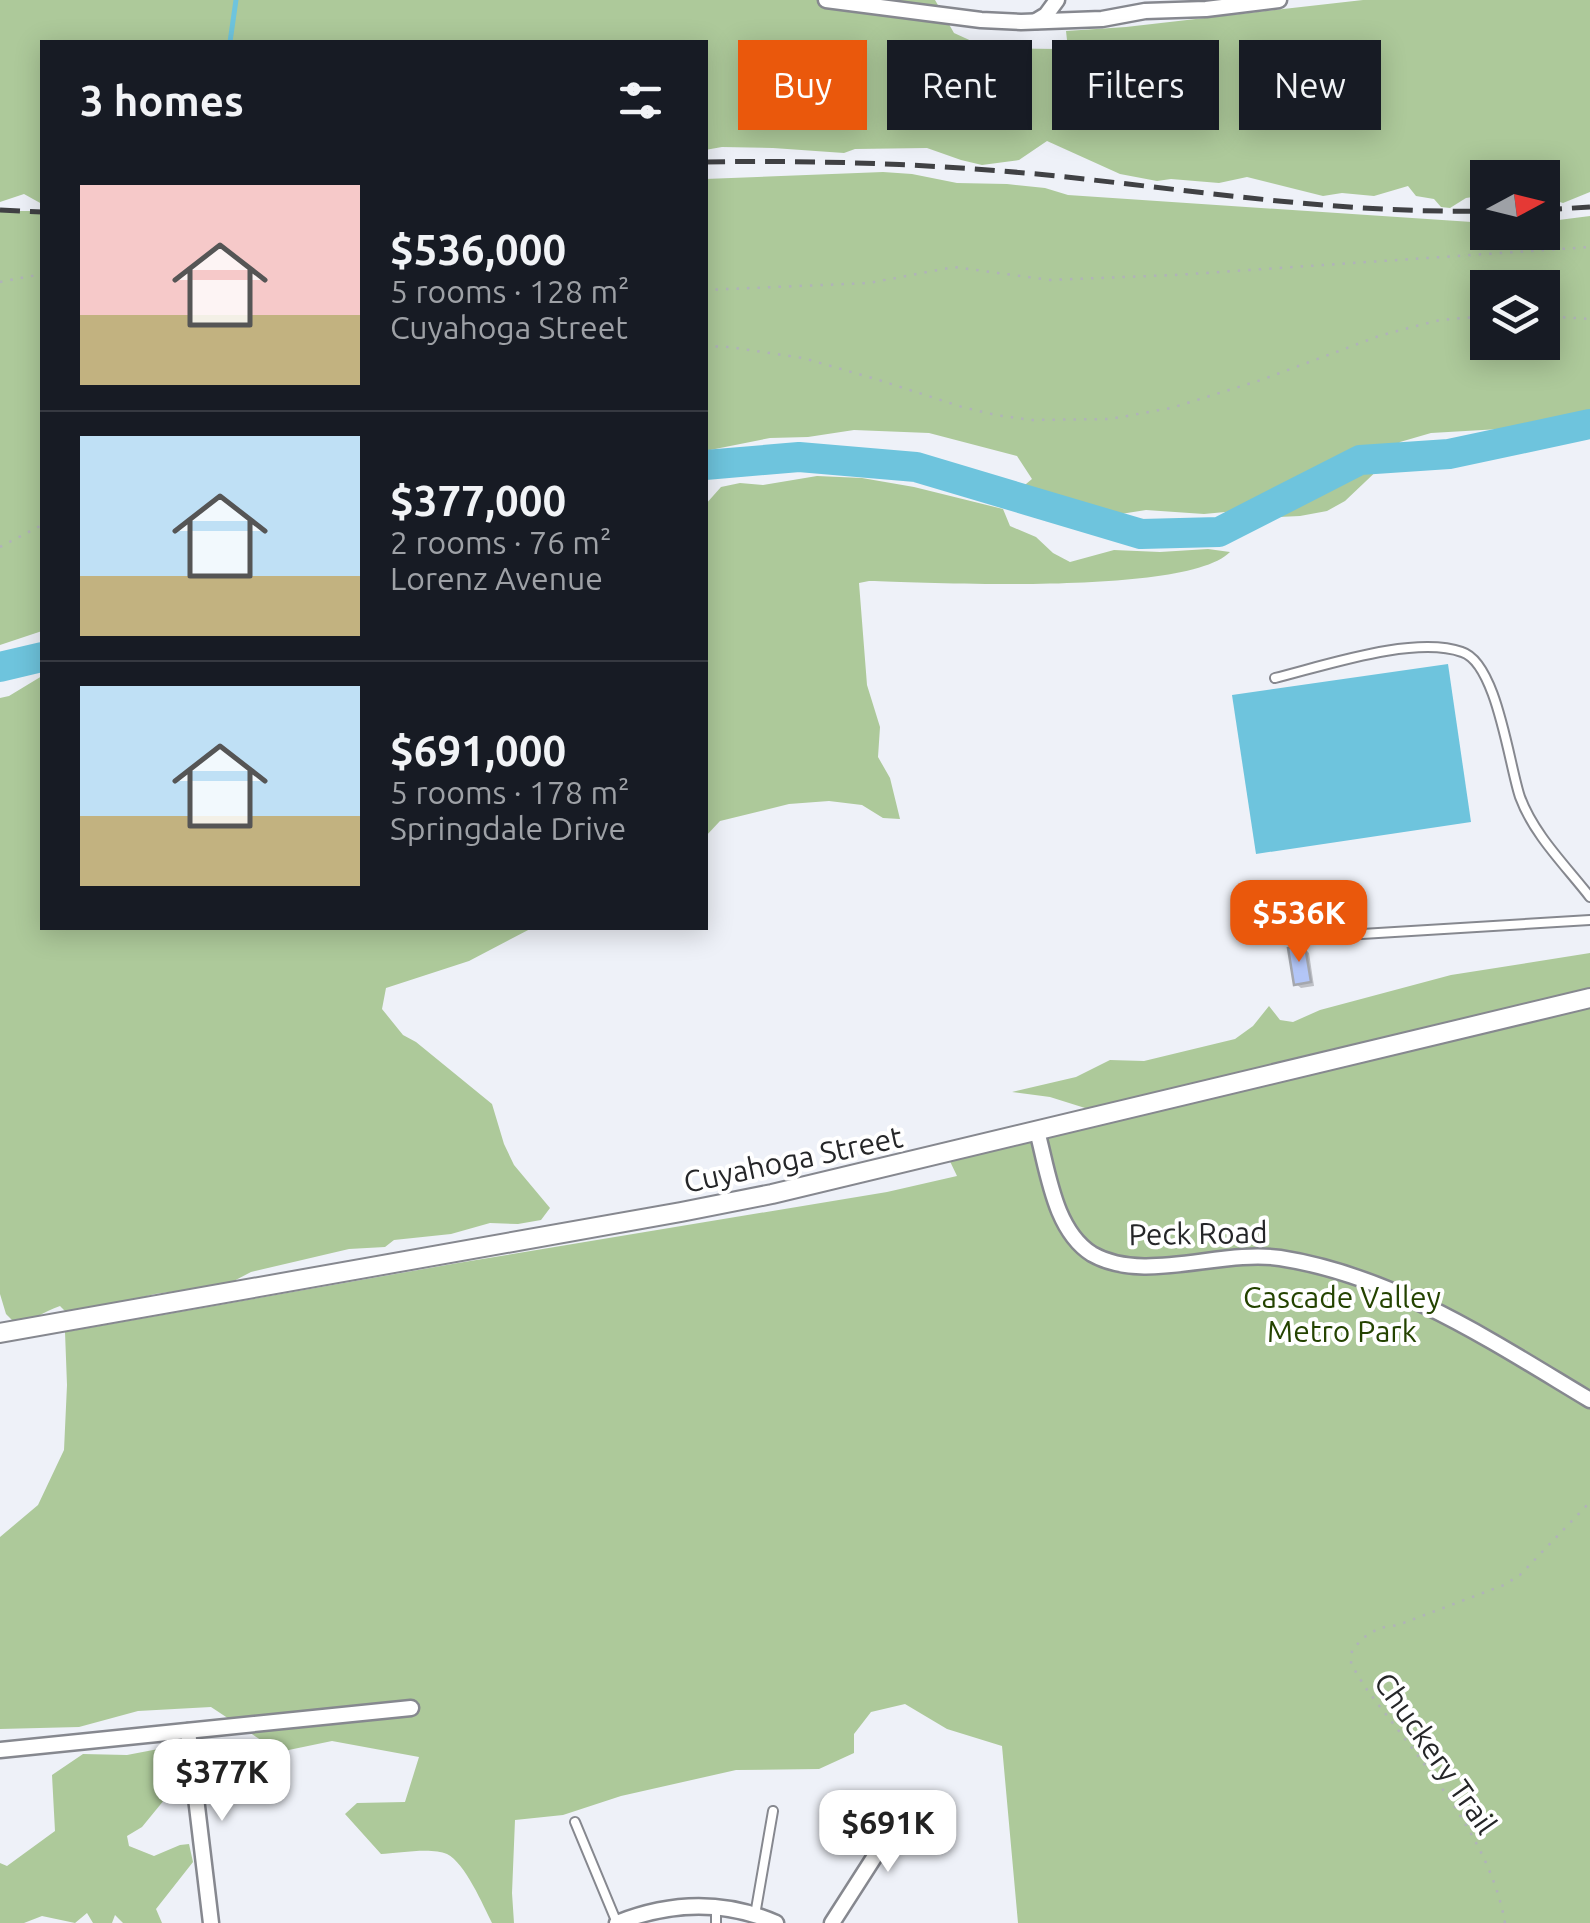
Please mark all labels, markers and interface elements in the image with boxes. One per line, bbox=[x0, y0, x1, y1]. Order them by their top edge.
chip: Buy bbox=[738, 40, 867, 130]
chip: Rent bbox=[887, 40, 1032, 130]
chip: Filters bbox=[1052, 40, 1219, 130]
chip: New bbox=[1239, 40, 1381, 130]
icon: filters bbox=[613, 73, 668, 128]
text: 3 homes bbox=[80, 77, 244, 124]
north arrow bbox=[1470, 160, 1560, 250]
map controls bbox=[1470, 160, 1560, 360]
icon: home bbox=[160, 225, 280, 345]
text: $536,000 bbox=[390, 226, 566, 273]
button: layers bbox=[1470, 270, 1560, 360]
text: 5 rooms · 128 m² bbox=[390, 273, 630, 309]
text: Cuyahoga Street bbox=[390, 309, 628, 345]
icon: home bbox=[160, 476, 280, 596]
text: $377,000 bbox=[390, 477, 566, 524]
text: 2 rooms · 76 m² bbox=[390, 524, 611, 560]
text: Lorenz Avenue bbox=[390, 560, 603, 596]
icon: home bbox=[160, 726, 280, 846]
text: $691,000 bbox=[390, 727, 566, 774]
text: 5 rooms · 178 m² bbox=[390, 774, 630, 810]
text: Springdale Drive bbox=[390, 810, 626, 846]
pin: $536K bbox=[1229, 880, 1369, 965]
text: $536K bbox=[1252, 894, 1346, 930]
street label: Cuyahoga Street bbox=[680, 1119, 906, 1199]
street label: Peck Road bbox=[1128, 1215, 1268, 1251]
park label: Cascade Valley Metro Park bbox=[1243, 1280, 1441, 1348]
street label: Chuckery Trail bbox=[1368, 1666, 1504, 1840]
pin: $377K bbox=[152, 1739, 292, 1824]
text: $377K bbox=[175, 1753, 269, 1789]
pin: $691K bbox=[818, 1790, 958, 1875]
text: $691K bbox=[841, 1804, 935, 1840]

